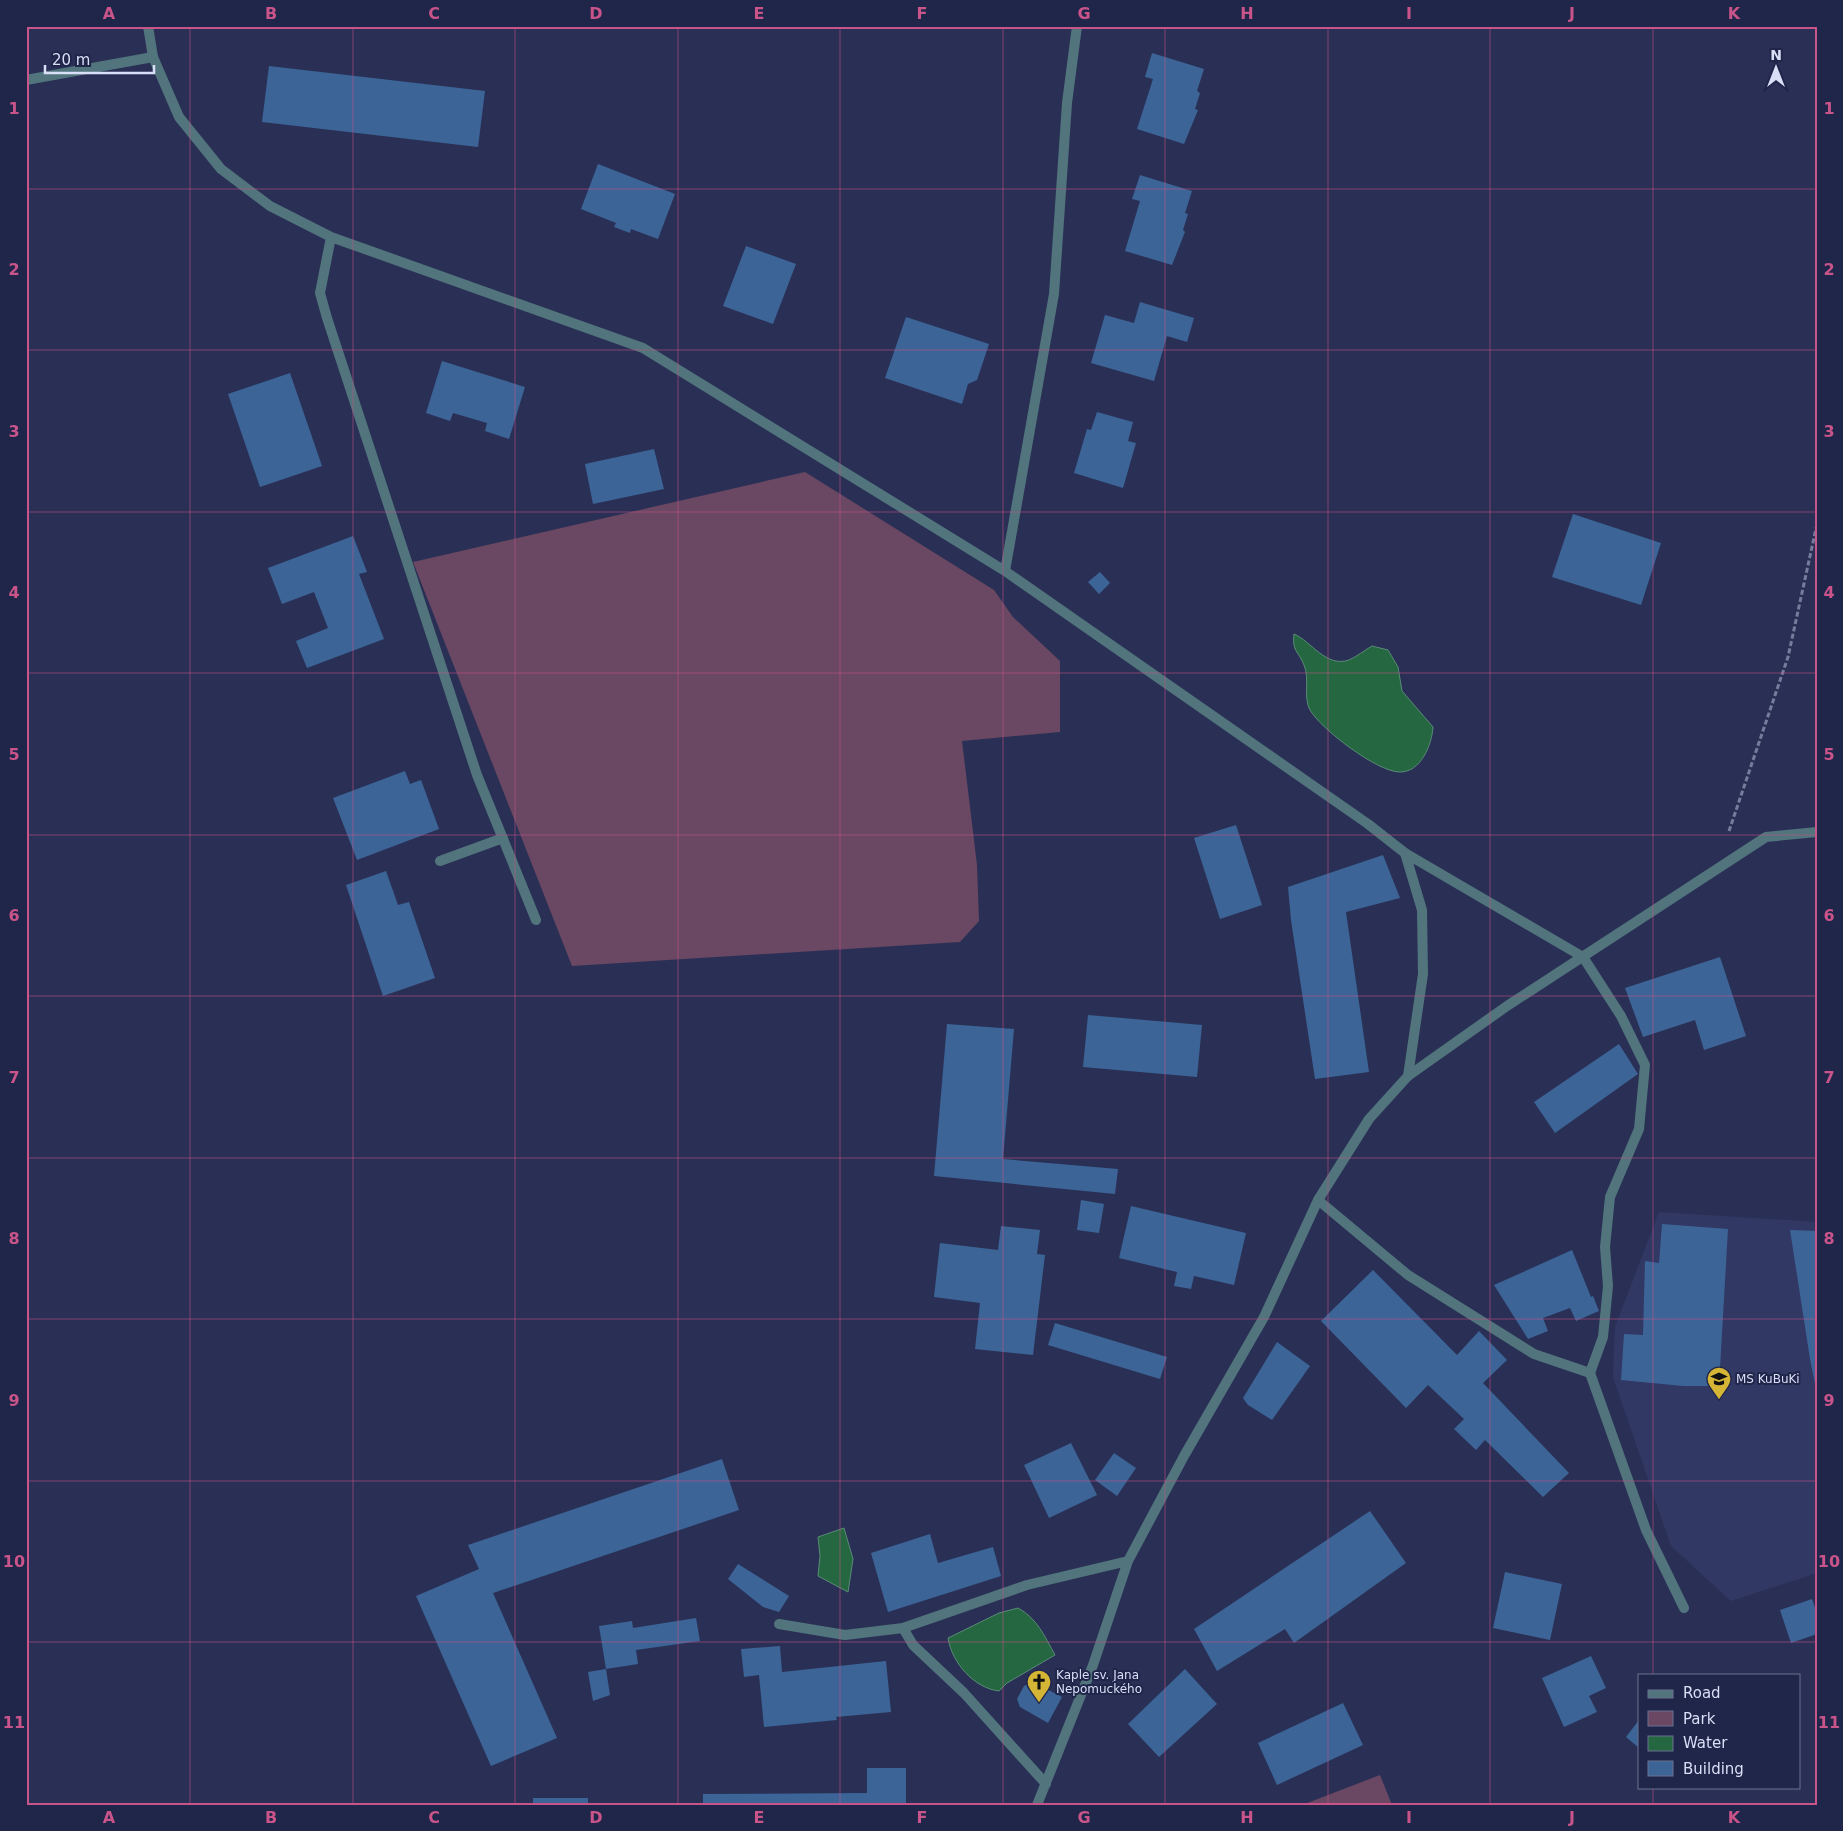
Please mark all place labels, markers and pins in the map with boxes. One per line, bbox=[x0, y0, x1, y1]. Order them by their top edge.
school or university icon: MS KuBuKi bbox=[1706, 1366, 1732, 1400]
place label: MS KuBuKi bbox=[1736, 1372, 1800, 1386]
place label: Kaple sv. Jana Nepomuckého bbox=[1056, 1668, 1142, 1696]
church icon: Kaple sv. Jana Nepomuckého bbox=[1026, 1669, 1052, 1703]

